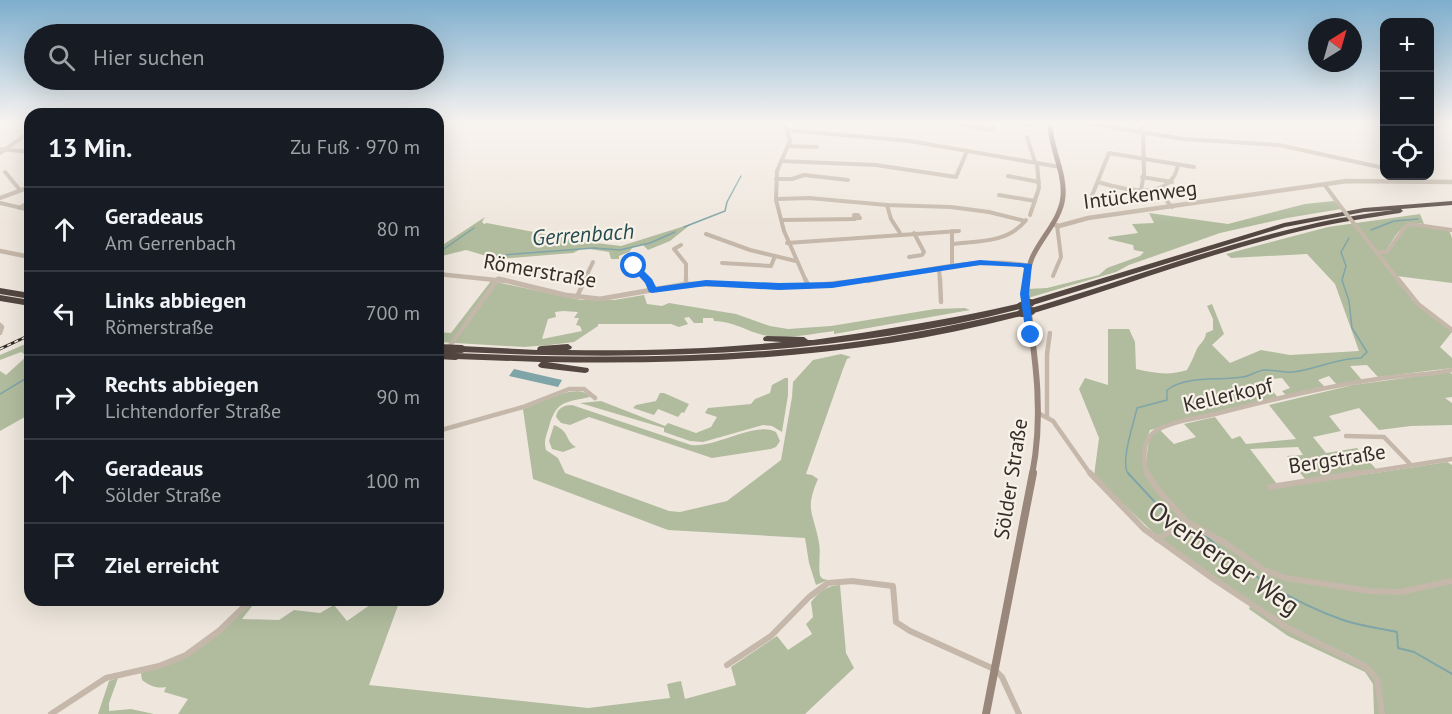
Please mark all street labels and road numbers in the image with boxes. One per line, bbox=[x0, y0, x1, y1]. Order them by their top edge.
street label: Intückenweg bbox=[1082, 174, 1198, 215]
street label: Römerstraße bbox=[482, 247, 599, 294]
street label: Kellerkopf bbox=[1180, 371, 1277, 418]
street label: Sölder Straße bbox=[988, 416, 1033, 541]
street label: Bergstraße bbox=[1286, 438, 1387, 480]
street label: Overberger Weg bbox=[1142, 493, 1306, 622]

